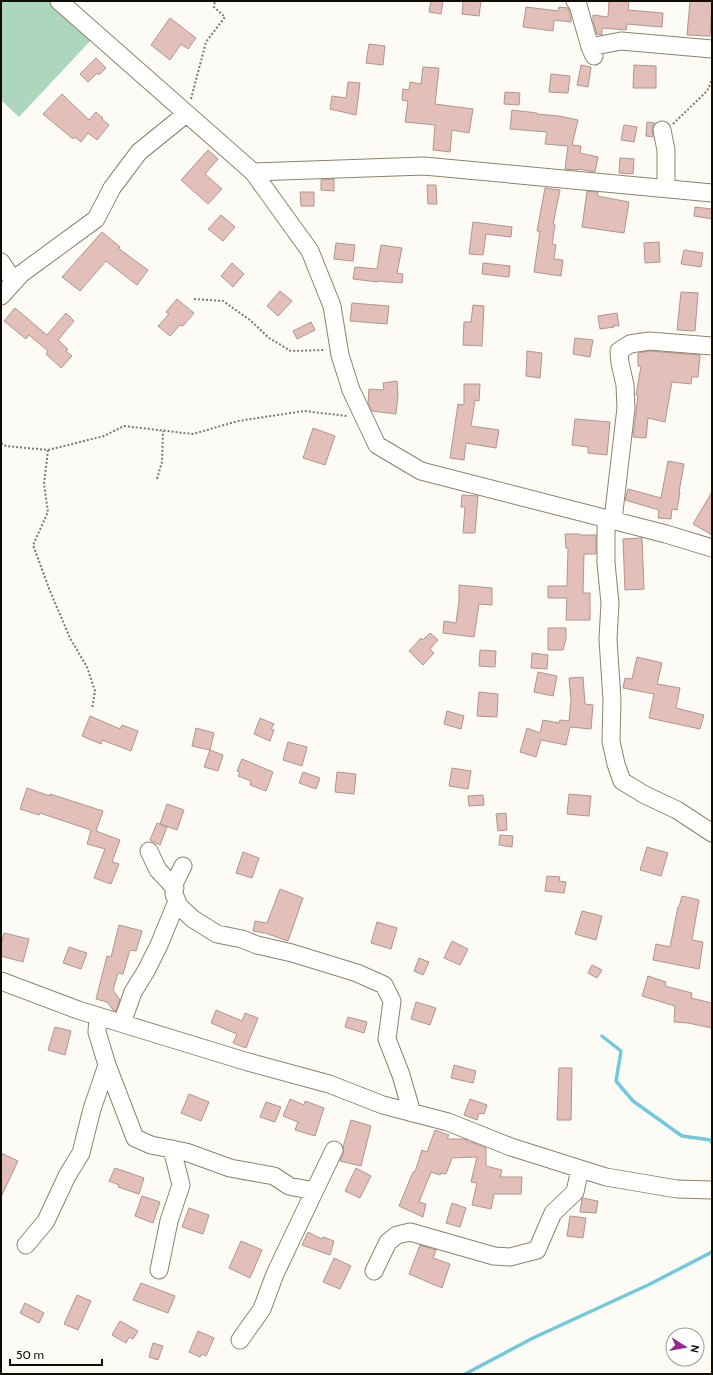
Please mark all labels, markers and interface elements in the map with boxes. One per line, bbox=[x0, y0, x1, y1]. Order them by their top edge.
north arrow bbox=[665, 1327, 705, 1367]
scale bar bbox=[10, 1341, 102, 1367]
text: N bbox=[687, 1344, 702, 1354]
text: 50 m bbox=[16, 1347, 44, 1362]

